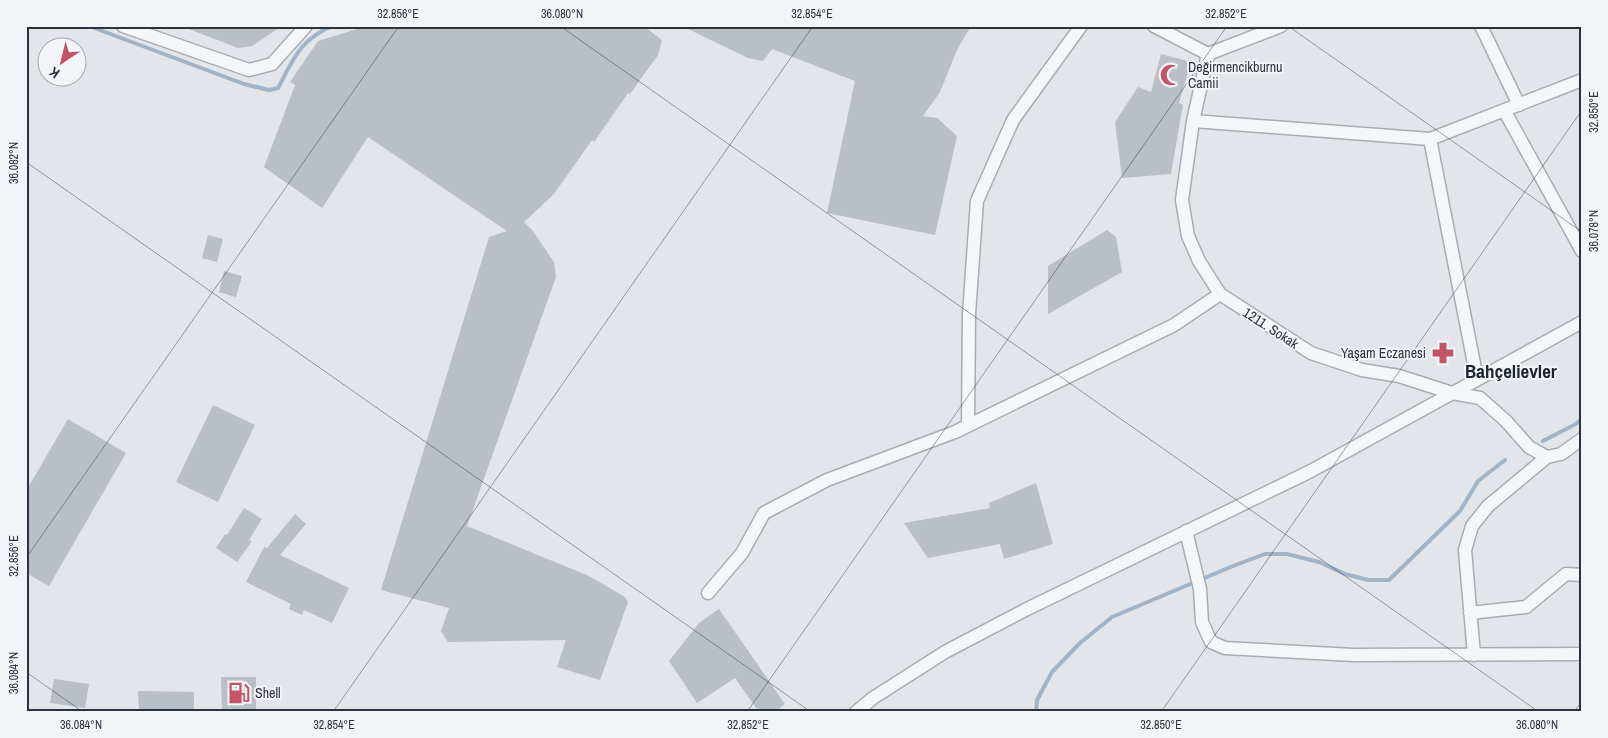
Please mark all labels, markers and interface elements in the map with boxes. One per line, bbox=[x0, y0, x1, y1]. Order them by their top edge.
text: 32.856°E bbox=[377, 6, 419, 22]
text: 36.080°N bbox=[541, 6, 583, 22]
text: 32.854°E bbox=[791, 6, 833, 22]
text: 32.852°E bbox=[1205, 6, 1247, 22]
north arrow bbox=[38, 38, 88, 88]
place label: Değirmencikburnu Camii bbox=[1188, 58, 1282, 92]
text: K bbox=[45, 62, 63, 82]
mosque icon: Değirmencikburnu Camii bbox=[1158, 62, 1184, 88]
text: 32.850°E bbox=[1586, 91, 1602, 133]
text: 36.082°N bbox=[6, 142, 22, 184]
text: 36.078°N bbox=[1586, 210, 1602, 252]
street label: 1211. Sokak bbox=[1240, 303, 1303, 353]
pharmacy icon: Yaşam Eczanesi bbox=[1430, 340, 1456, 366]
place label: Yaşam Eczanesi bbox=[1341, 344, 1426, 362]
district label: Bahçelievler bbox=[1465, 358, 1557, 384]
text: 32.856°E bbox=[6, 535, 22, 577]
text: 36.084°N bbox=[6, 652, 22, 694]
fuel station icon: Shell bbox=[226, 680, 252, 706]
place label: Shell bbox=[255, 684, 281, 702]
text: 36.084°N bbox=[60, 717, 102, 733]
text: 32.854°E bbox=[313, 717, 355, 733]
text: 32.852°E bbox=[727, 717, 769, 733]
text: 32.850°E bbox=[1140, 717, 1182, 733]
text: 36.080°N bbox=[1516, 717, 1558, 733]

